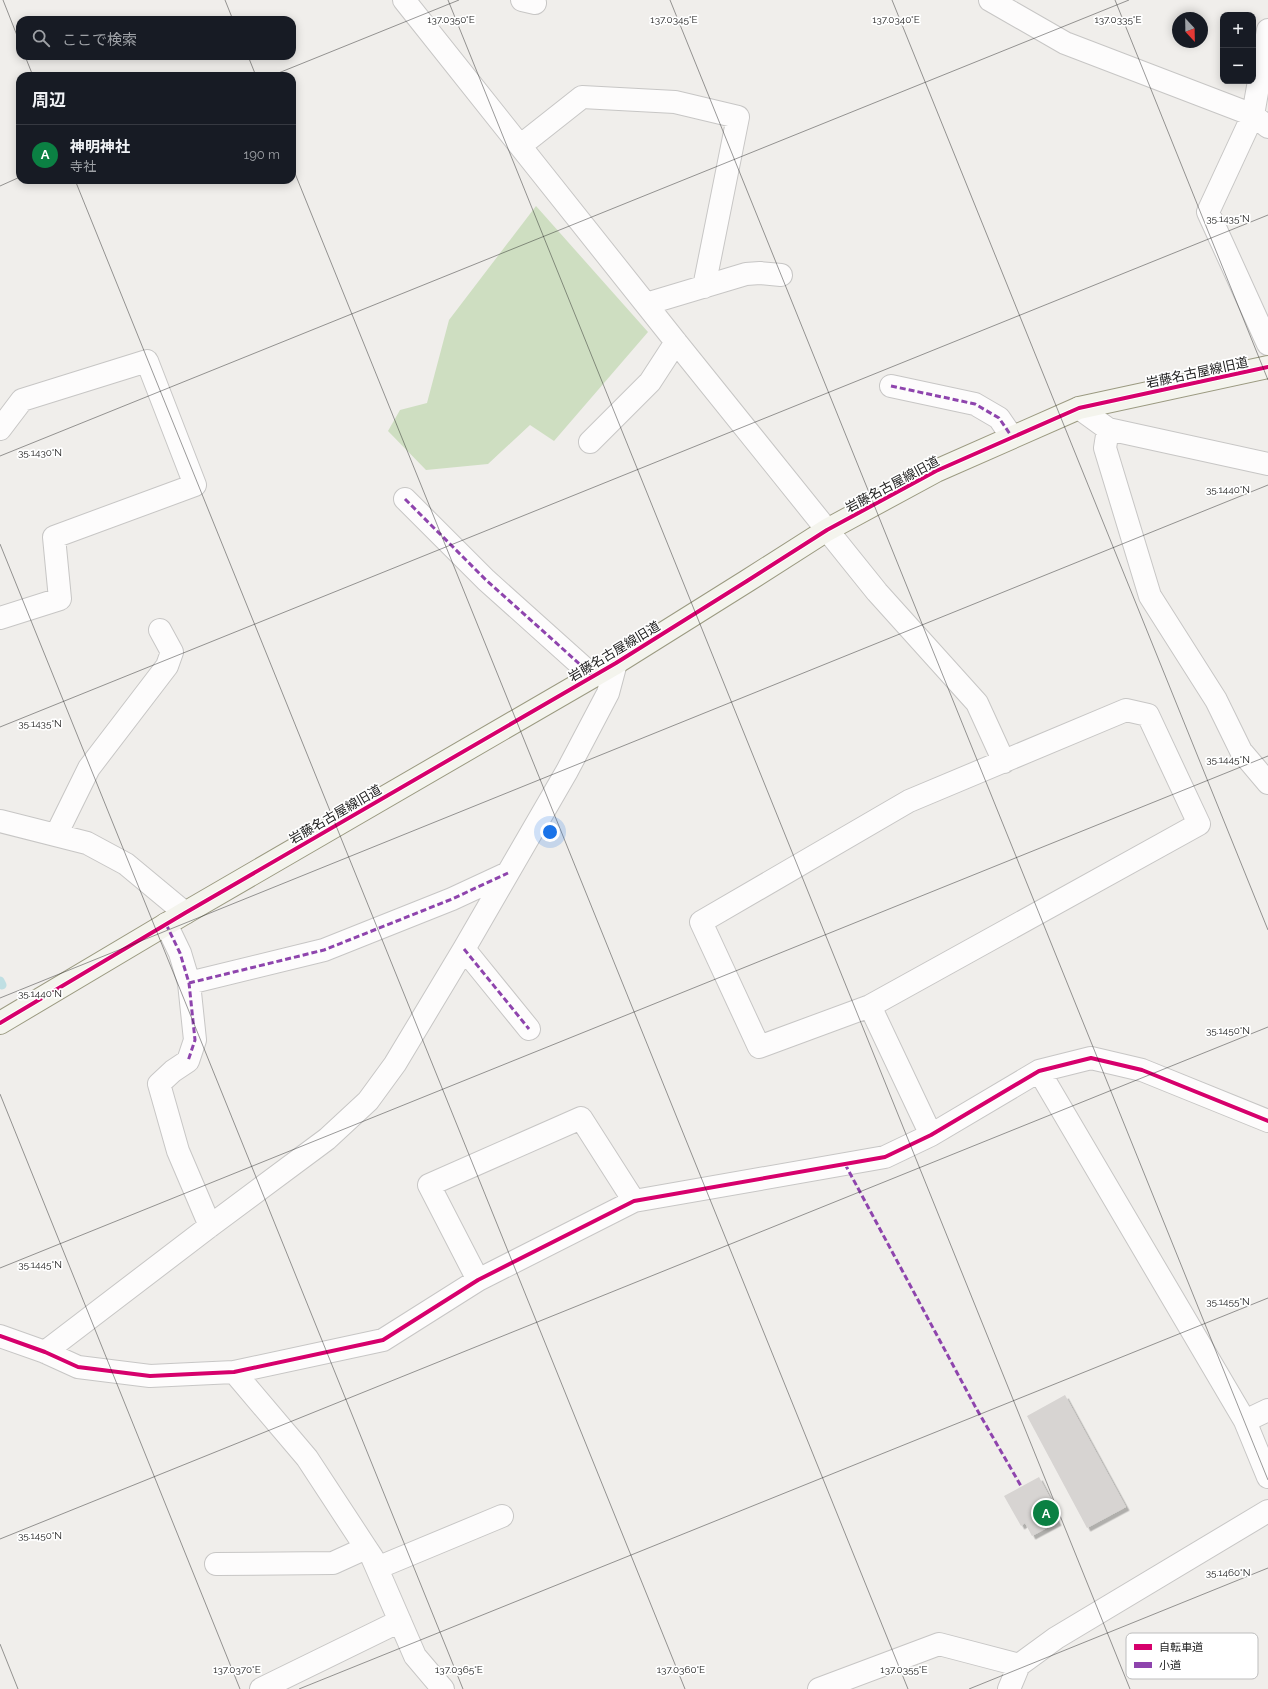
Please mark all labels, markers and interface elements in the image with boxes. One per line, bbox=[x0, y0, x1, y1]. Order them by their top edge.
north arrow bbox=[1172, 12, 1208, 48]
map controls bbox=[1220, 12, 1256, 84]
button: + bbox=[1220, 12, 1256, 48]
text: 137.0350°E bbox=[427, 14, 475, 25]
text: 137.0345°E bbox=[650, 14, 698, 25]
text: 137.0340°E bbox=[872, 14, 920, 25]
text: 137.0335°E bbox=[1094, 14, 1142, 25]
search box bbox=[16, 16, 296, 60]
icon: search bbox=[30, 27, 52, 49]
text: ここで検索 bbox=[62, 31, 137, 49]
button: − bbox=[1220, 48, 1256, 84]
text: 周辺 bbox=[32, 90, 66, 110]
text: 神明神社 bbox=[70, 138, 130, 156]
text: A bbox=[41, 147, 49, 162]
text: 190 m bbox=[244, 147, 280, 162]
text: 寺社 bbox=[70, 159, 96, 174]
text: 35.1435°N bbox=[1206, 213, 1250, 224]
street label: 岩藤名古屋線旧道 bbox=[1145, 354, 1250, 391]
text: 35.1430°N bbox=[18, 447, 62, 458]
street label: 岩藤名古屋線旧道 bbox=[843, 453, 942, 515]
text: 35.1440°N bbox=[1206, 484, 1250, 495]
street label: 岩藤名古屋線旧道 bbox=[566, 618, 663, 685]
text: 35.1435°N bbox=[18, 718, 62, 729]
text: 35.1445°N bbox=[1206, 754, 1250, 765]
street label: 岩藤名古屋線旧道 bbox=[286, 782, 384, 847]
your location bbox=[540, 822, 560, 842]
text: 35.1440°N bbox=[18, 988, 62, 999]
text: 35.1450°N bbox=[1206, 1025, 1250, 1036]
text: 35.1445°N bbox=[18, 1259, 62, 1270]
text: 35.1455°N bbox=[1206, 1296, 1250, 1307]
pin: A bbox=[1033, 1498, 1059, 1528]
text: 35.1450°N bbox=[18, 1530, 62, 1541]
text: 35.1460°N bbox=[1206, 1567, 1250, 1578]
legend bbox=[1126, 1633, 1258, 1679]
text: 自転車道 bbox=[1159, 1641, 1203, 1654]
text: 小道 bbox=[1159, 1659, 1181, 1672]
text: 137.0370°E bbox=[213, 1664, 261, 1675]
text: 137.0365°E bbox=[435, 1664, 483, 1675]
text: 137.0360°E bbox=[657, 1664, 705, 1675]
text: 137.0355°E bbox=[880, 1664, 928, 1675]

